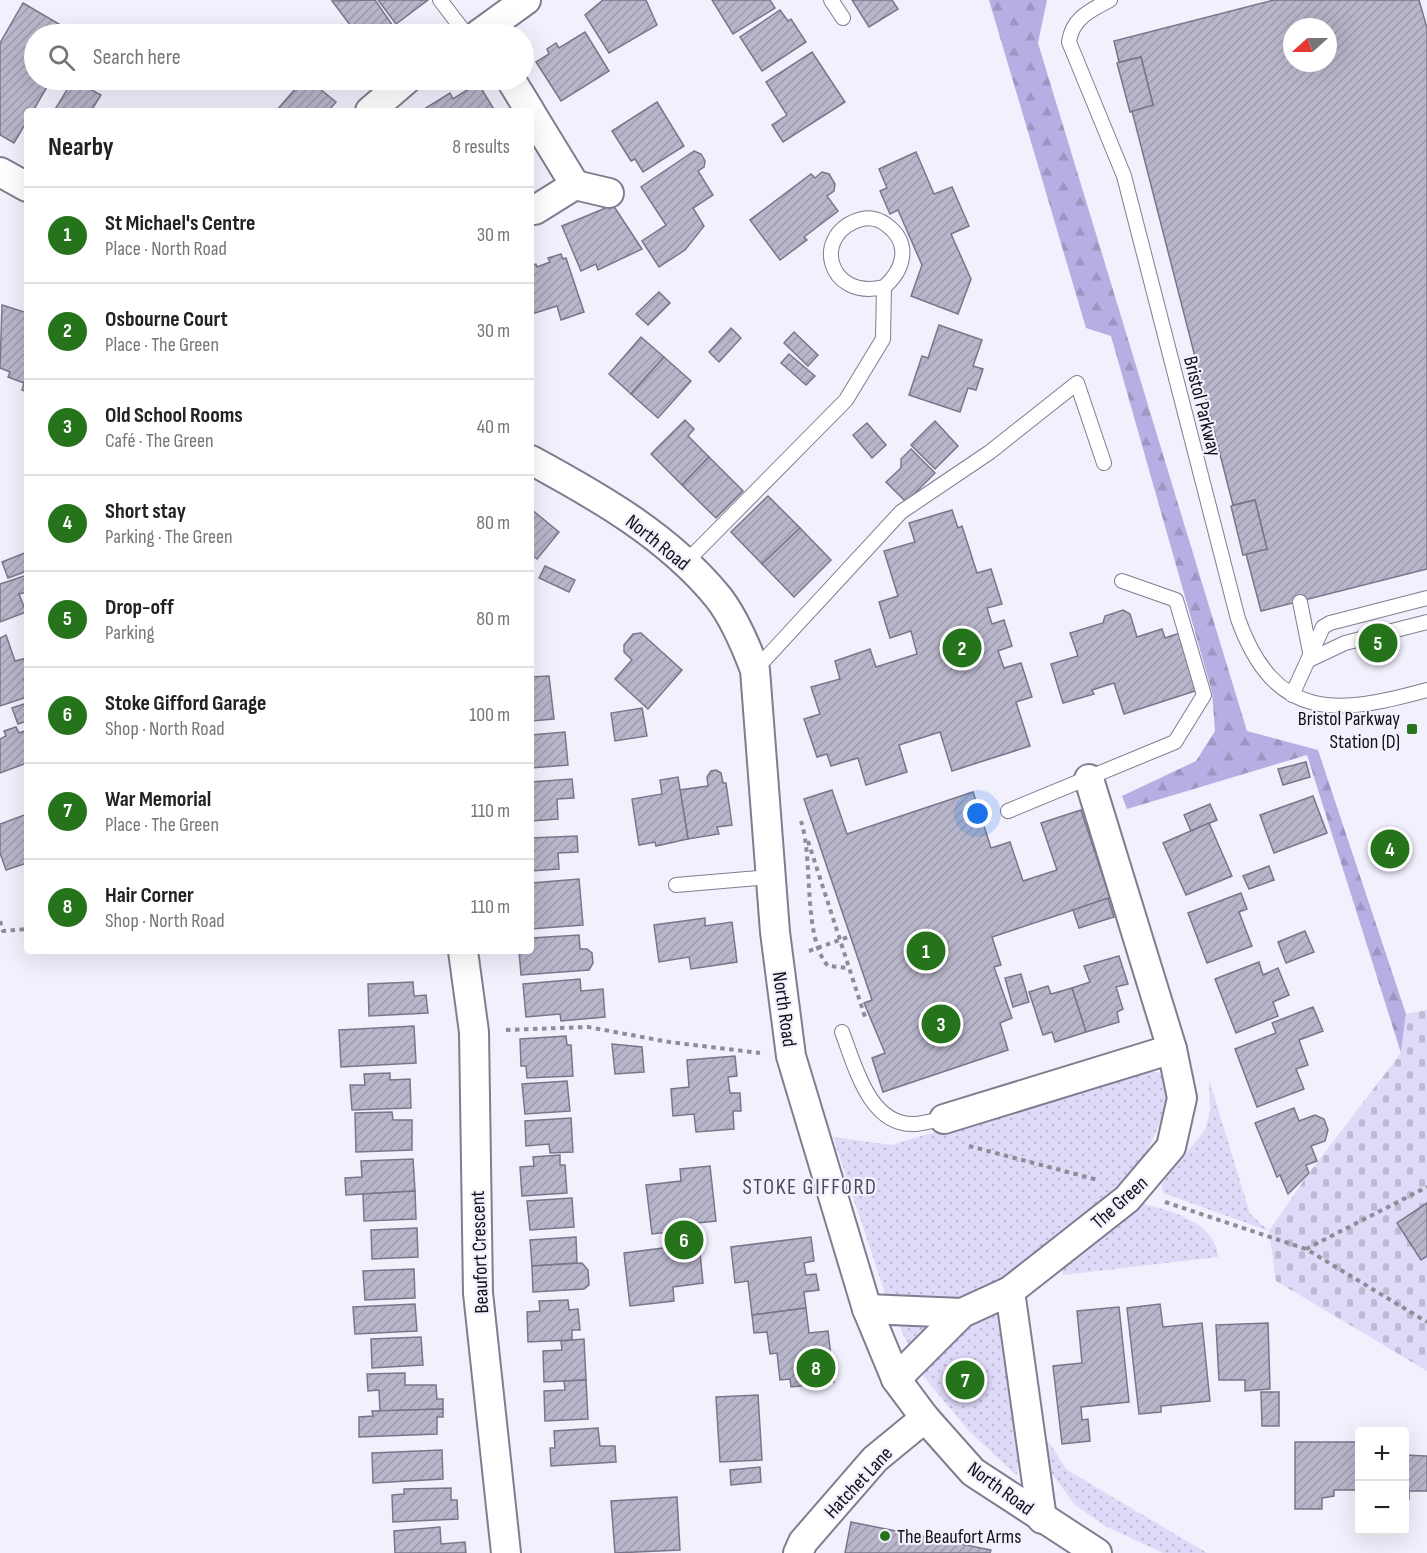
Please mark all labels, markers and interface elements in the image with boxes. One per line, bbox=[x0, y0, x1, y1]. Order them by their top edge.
north arrow bbox=[1283, 18, 1337, 72]
search box bbox=[24, 24, 534, 90]
icon: search bbox=[45, 41, 78, 74]
text: Search here bbox=[93, 44, 180, 71]
text: Nearby bbox=[48, 132, 114, 163]
text: 8 results bbox=[452, 135, 510, 159]
text: St Michael's Centre bbox=[105, 210, 255, 237]
text: 1 bbox=[64, 223, 71, 247]
text: 30 m bbox=[477, 223, 510, 247]
text: Place · North Road bbox=[105, 237, 227, 261]
text: Osbourne Court bbox=[105, 306, 228, 333]
text: 2 bbox=[63, 319, 72, 343]
text: 30 m bbox=[477, 319, 510, 343]
text: Place · The Green bbox=[105, 333, 219, 357]
street label: Bristol Parkway bbox=[1178, 354, 1226, 459]
text: Old School Rooms bbox=[105, 402, 243, 429]
text: 3 bbox=[63, 415, 72, 439]
text: 40 m bbox=[477, 415, 510, 439]
text: Café · The Green bbox=[105, 429, 214, 453]
text: Short stay bbox=[105, 498, 186, 525]
street label: North Road bbox=[620, 510, 694, 576]
text: 4 bbox=[63, 511, 72, 535]
text: 80 m bbox=[476, 511, 510, 535]
text: Parking · The Green bbox=[105, 525, 233, 549]
text: Drop-off bbox=[105, 594, 174, 621]
text: 5 bbox=[63, 607, 72, 631]
text: 80 m bbox=[476, 607, 510, 631]
pin: 5 bbox=[1358, 620, 1398, 666]
text: Parking bbox=[105, 621, 155, 645]
pin: 2 bbox=[942, 626, 982, 670]
text: Stoke Gifford Garage bbox=[105, 690, 267, 717]
text: 6 bbox=[63, 703, 72, 727]
text: 100 m bbox=[469, 703, 510, 727]
place label: Bristol Parkway Station (D) bbox=[1298, 707, 1400, 754]
text: Shop · North Road bbox=[105, 717, 225, 741]
marker: Bristol Parkway Station (D) bbox=[1405, 722, 1419, 736]
text: War Memorial bbox=[105, 786, 211, 813]
text: 7 bbox=[63, 799, 72, 823]
text: 110 m bbox=[471, 799, 510, 823]
your location bbox=[963, 799, 992, 828]
text: Place · The Green bbox=[105, 813, 219, 837]
pin: 4 bbox=[1370, 826, 1410, 872]
text: Hair Corner bbox=[105, 882, 194, 909]
text: 8 bbox=[63, 895, 72, 919]
text: 110 m bbox=[471, 895, 510, 919]
text: Shop · North Road bbox=[105, 909, 225, 933]
pin: 1 bbox=[906, 928, 946, 974]
street label: North Road bbox=[767, 970, 801, 1048]
pin: 3 bbox=[922, 1002, 960, 1046]
street label: The Green bbox=[1086, 1171, 1153, 1234]
district label: STOKE GIFFORD bbox=[743, 1174, 877, 1201]
street label: Beaufort Crescent bbox=[466, 1190, 494, 1314]
pin: 6 bbox=[664, 1218, 704, 1262]
pin: 8 bbox=[796, 1346, 836, 1390]
pin: 7 bbox=[946, 1358, 984, 1402]
map controls bbox=[1355, 1427, 1409, 1535]
button: + bbox=[1355, 1427, 1409, 1481]
street label: Hatchet Lane bbox=[819, 1442, 898, 1524]
street label: North Road bbox=[963, 1457, 1038, 1521]
button: − bbox=[1355, 1481, 1409, 1535]
place label: The Beaufort Arms bbox=[897, 1525, 1021, 1549]
marker: The Beaufort Arms bbox=[878, 1529, 892, 1543]

